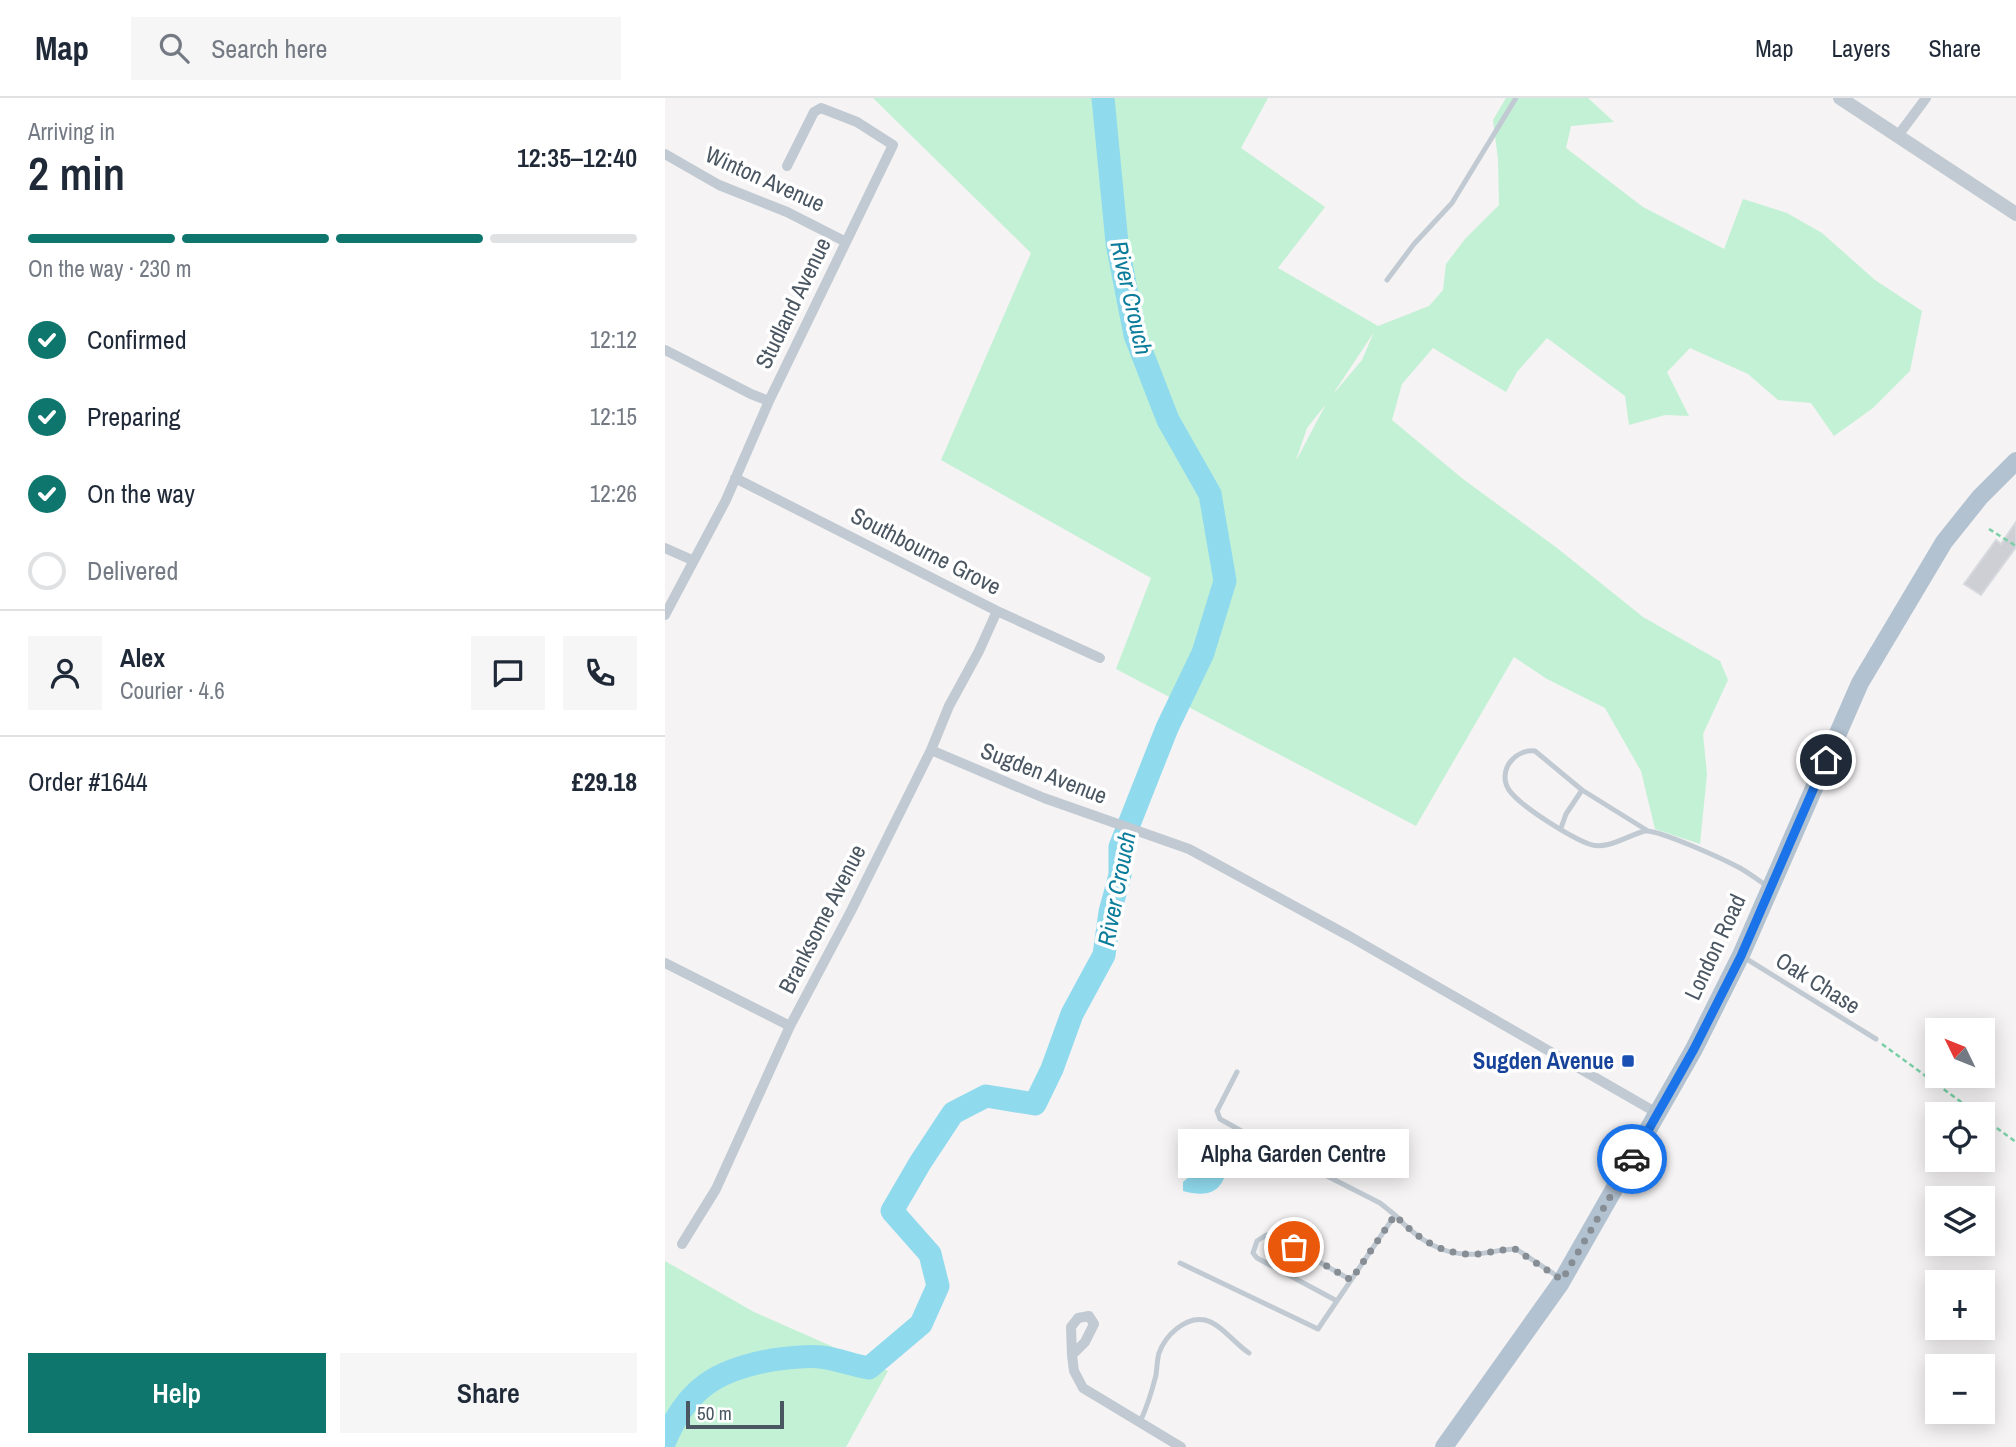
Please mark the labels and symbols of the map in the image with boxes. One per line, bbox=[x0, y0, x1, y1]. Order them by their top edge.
street label: Winton Avenue bbox=[701, 138, 830, 219]
street label: Studland Avenue bbox=[747, 232, 838, 374]
water label: River Crouch bbox=[1103, 238, 1161, 358]
street label: Southbourne Grove bbox=[846, 499, 1007, 602]
pin bbox=[1796, 730, 1856, 790]
street label: Sugden Avenue bbox=[977, 734, 1112, 811]
water label: River Crouch bbox=[1089, 829, 1143, 949]
street label: Branksome Avenue bbox=[771, 839, 872, 999]
street label: London Road bbox=[1677, 889, 1753, 1005]
street label: Oak Chase bbox=[1770, 944, 1866, 1021]
north arrow bbox=[1925, 1018, 1995, 1088]
place label: Sugden Avenue bbox=[1473, 1045, 1614, 1076]
marker: Sugden Avenue bbox=[1620, 1053, 1636, 1069]
courier bbox=[1597, 1124, 1667, 1194]
callout: Alpha Garden Centre bbox=[1179, 1128, 1409, 1177]
pin bbox=[1264, 1217, 1324, 1277]
scale bar bbox=[686, 1398, 784, 1430]

